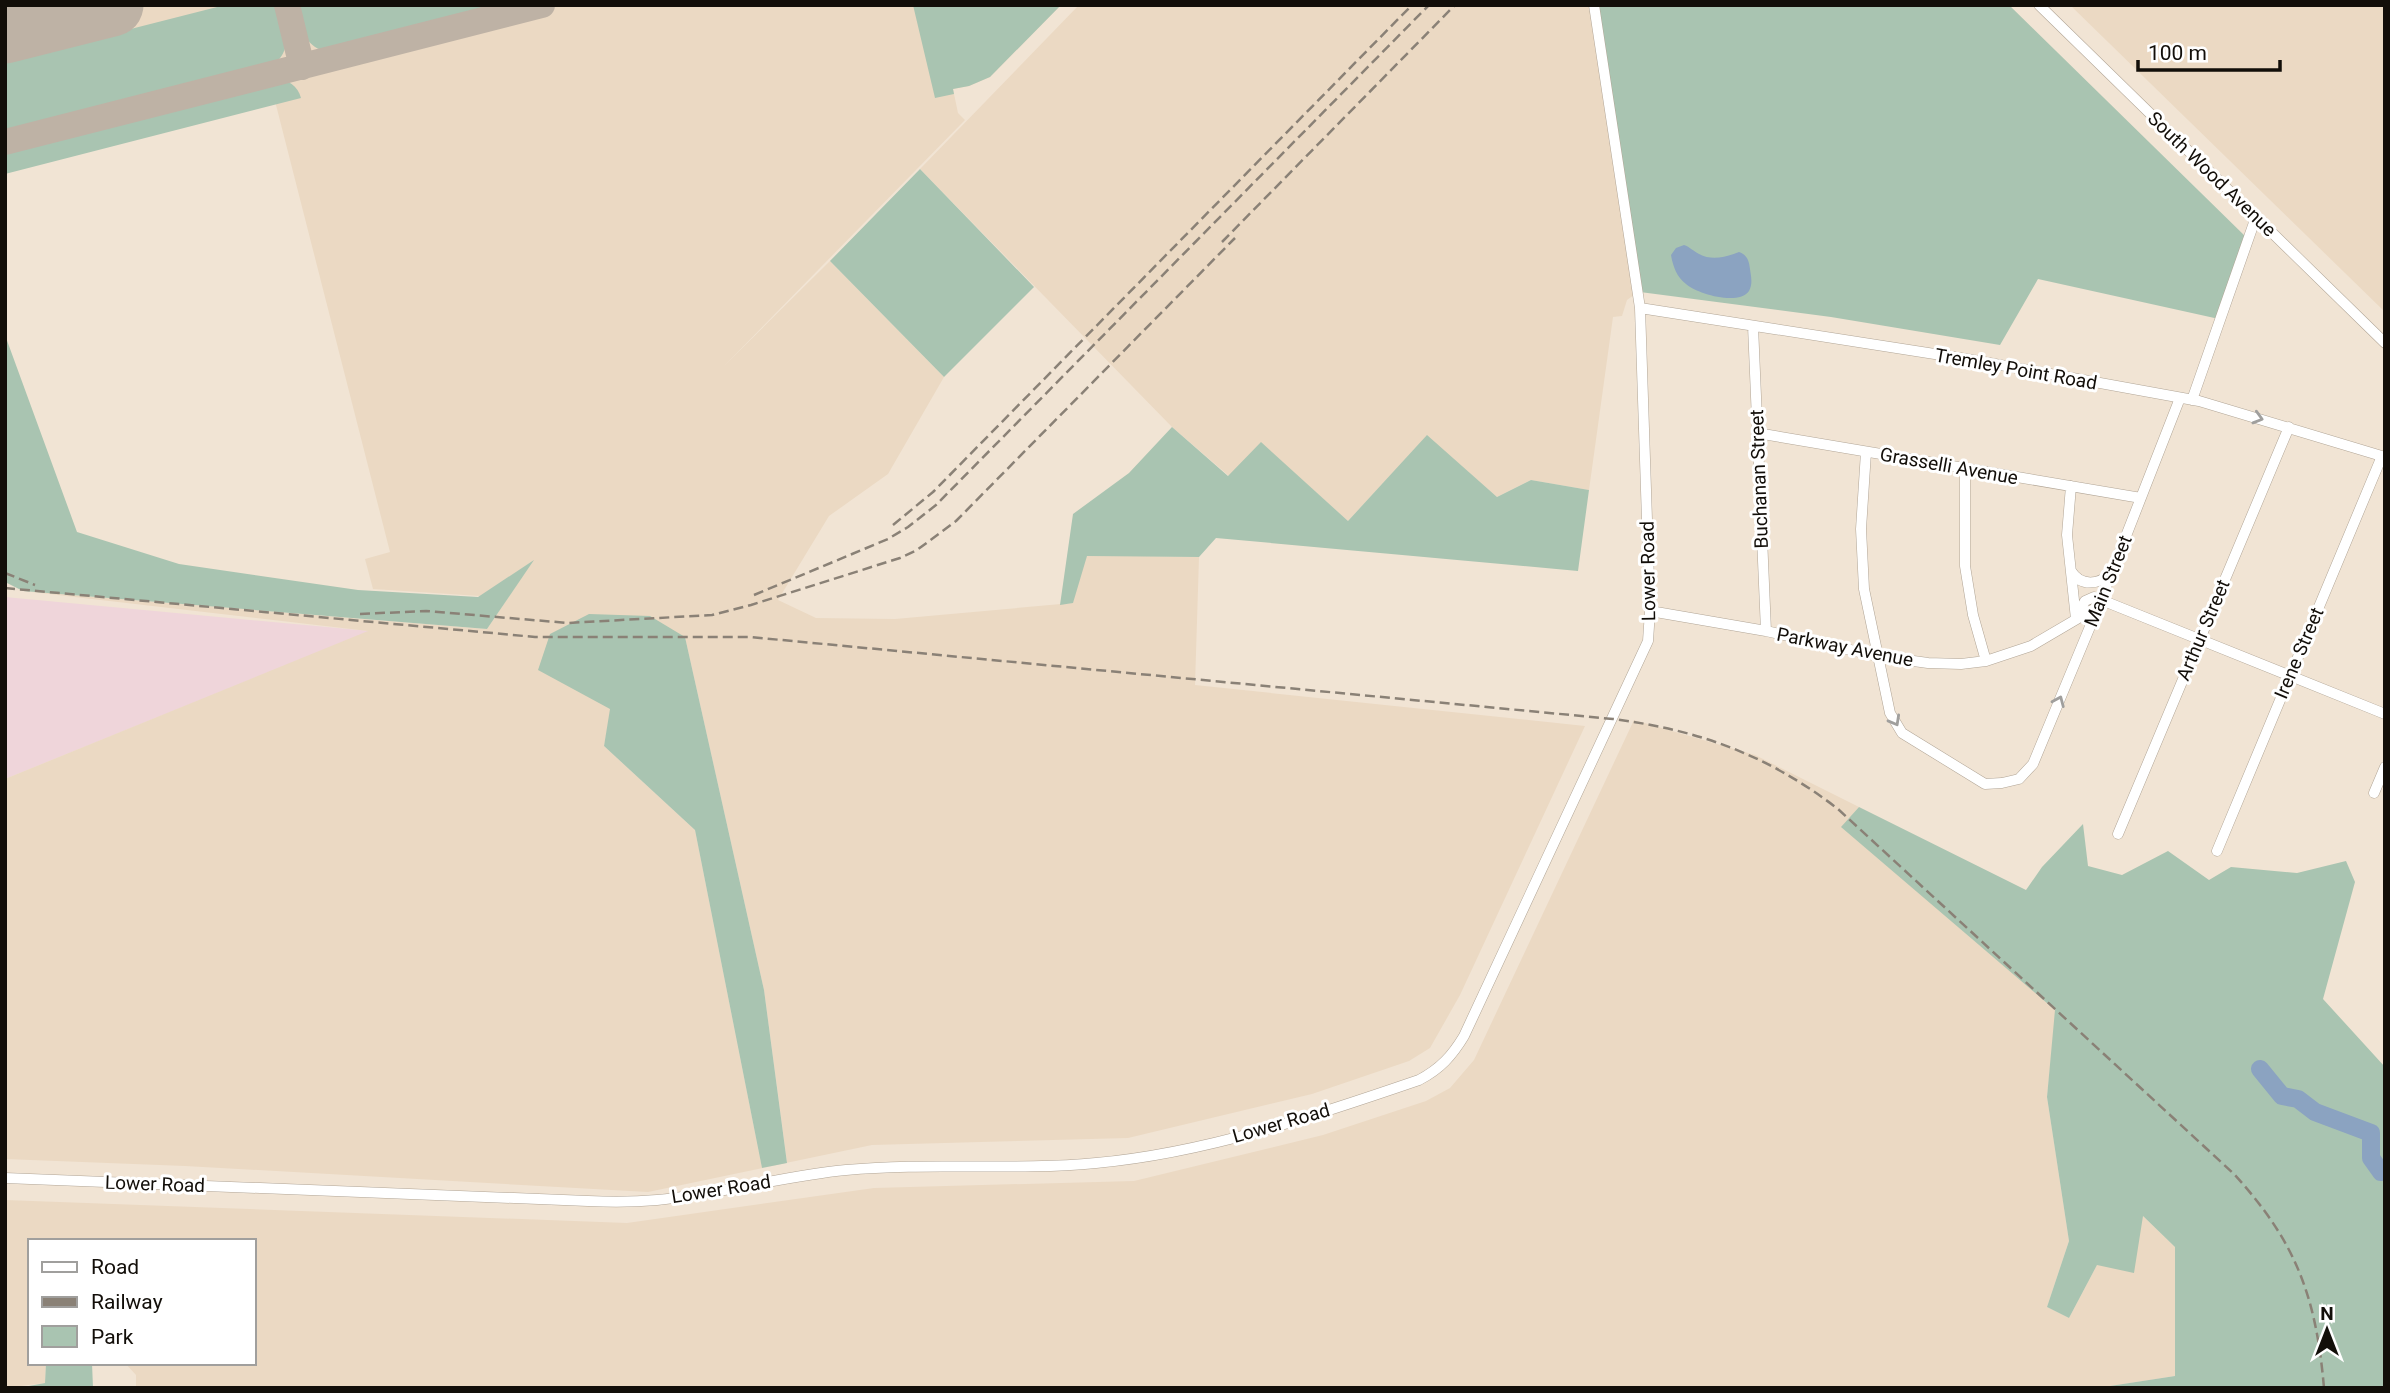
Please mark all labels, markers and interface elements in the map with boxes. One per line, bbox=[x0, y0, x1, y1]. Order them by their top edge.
scale bar bbox=[2138, 28, 2280, 72]
text: 100 m bbox=[2148, 41, 2207, 65]
street label: South Wood Avenue bbox=[2143, 107, 2281, 241]
street label: Tremley Point Road bbox=[1933, 343, 2099, 395]
street label: Buchanan Street bbox=[1745, 409, 1773, 549]
one-way arrow bbox=[2252, 410, 2264, 424]
street label: Grasselli Avenue bbox=[1878, 443, 2020, 489]
street label: Lower Road bbox=[1636, 521, 1660, 621]
street label: Main Street bbox=[2079, 532, 2137, 630]
street label: Arthur Street bbox=[2171, 576, 2235, 684]
street label: Irene Street bbox=[2269, 604, 2329, 702]
street label: Parkway Avenue bbox=[1775, 622, 1915, 672]
one-way arrow bbox=[2051, 695, 2065, 708]
one-way arrow bbox=[1887, 714, 1900, 727]
street label: Lower Road bbox=[1230, 1098, 1332, 1148]
street label: Lower Road bbox=[670, 1170, 772, 1208]
street label: Lower Road bbox=[105, 1171, 205, 1197]
legend bbox=[28, 1239, 256, 1365]
text: Road bbox=[91, 1255, 139, 1279]
text: Railway bbox=[91, 1290, 163, 1314]
north arrow bbox=[2292, 1295, 2362, 1365]
text: N bbox=[2320, 1302, 2334, 1325]
text: Park bbox=[91, 1325, 134, 1349]

